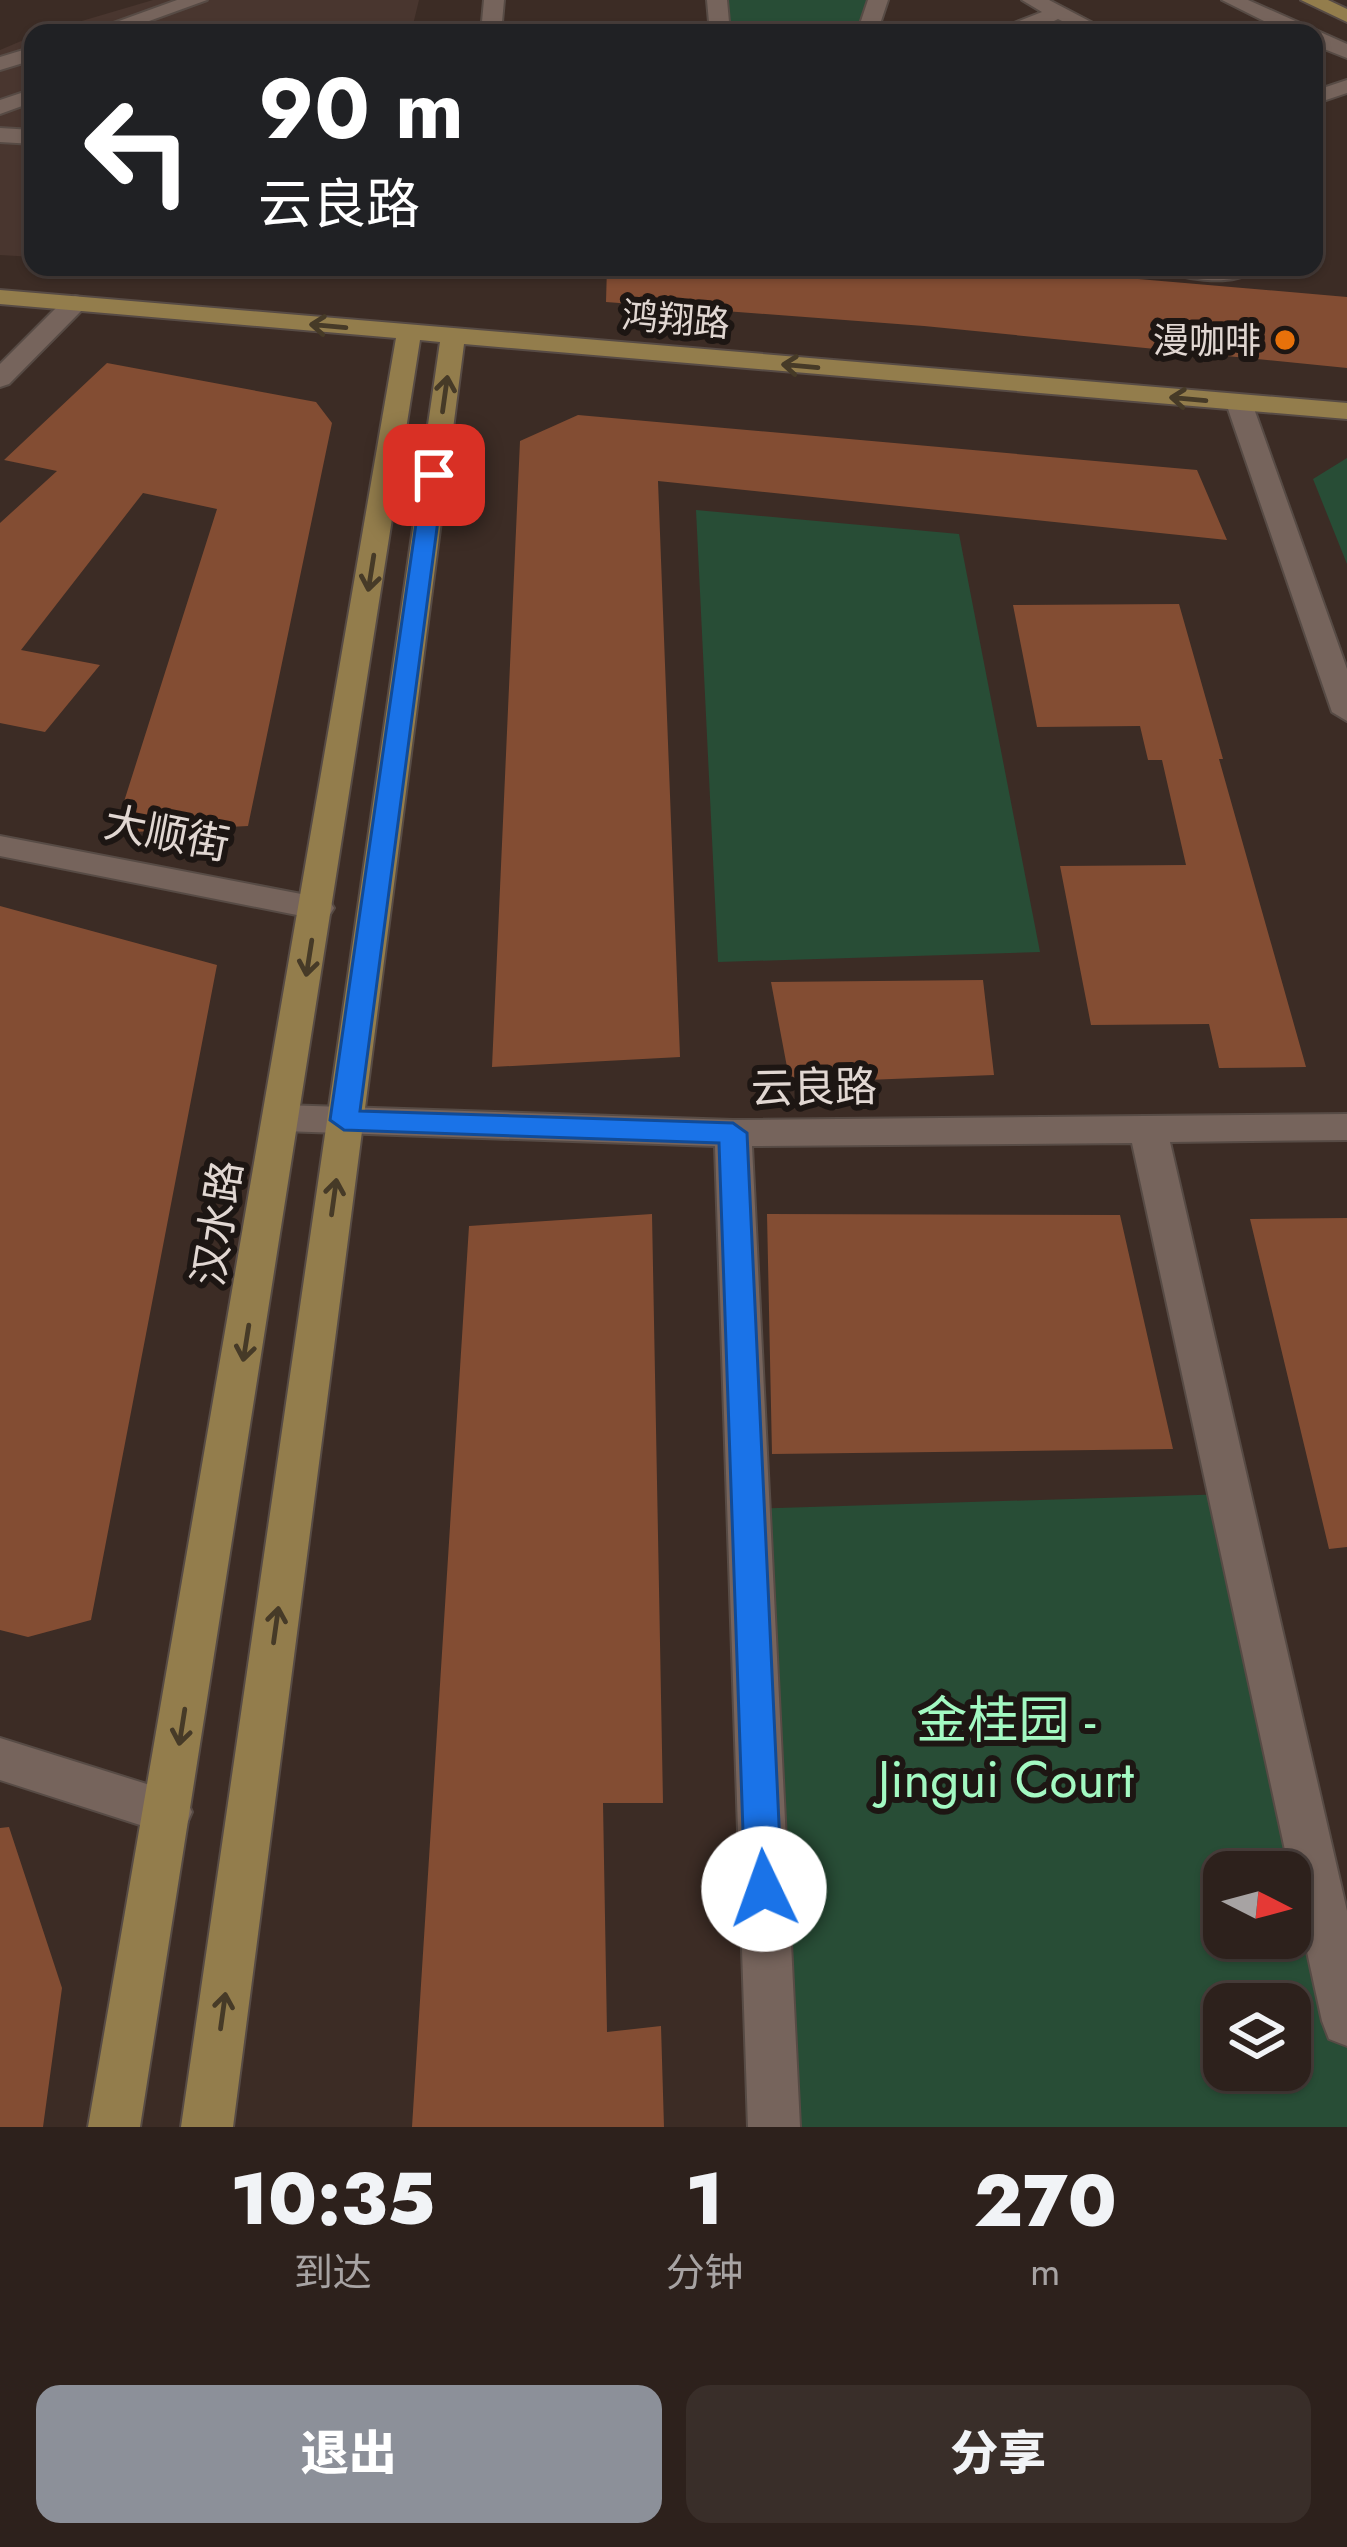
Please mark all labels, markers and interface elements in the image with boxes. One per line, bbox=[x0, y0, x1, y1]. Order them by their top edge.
text: 90 m bbox=[258, 48, 464, 170]
icon: left bbox=[60, 72, 216, 228]
text: 云良路 bbox=[258, 165, 420, 243]
street label: 鸿翔路 bbox=[620, 288, 732, 350]
one-way arrow bbox=[309, 314, 348, 337]
place label: 漫咖啡 bbox=[1153, 314, 1261, 366]
marker: 漫咖啡 bbox=[1272, 327, 1298, 353]
one-way arrow bbox=[781, 354, 820, 377]
one-way arrow bbox=[434, 375, 457, 414]
one-way arrow bbox=[1170, 387, 1209, 410]
pin bbox=[383, 424, 485, 526]
icon: arrive bbox=[401, 442, 467, 508]
one-way arrow bbox=[359, 553, 382, 592]
street label: 大顺街 bbox=[99, 792, 235, 875]
one-way arrow bbox=[297, 938, 320, 977]
street label: 云良路 bbox=[750, 1056, 878, 1119]
street label: 汉水路 bbox=[178, 1156, 257, 1290]
one-way arrow bbox=[323, 1178, 346, 1217]
one-way arrow bbox=[233, 1322, 256, 1361]
one-way arrow bbox=[265, 1606, 287, 1645]
park label: 金桂园 - Jingui Court bbox=[872, 1683, 1134, 1816]
one-way arrow bbox=[169, 1707, 192, 1746]
position arrow bbox=[701, 1826, 827, 1952]
north arrow bbox=[1203, 1851, 1311, 1959]
map controls bbox=[1203, 1851, 1311, 2091]
button: layers bbox=[1203, 1983, 1311, 2091]
one-way arrow bbox=[212, 1992, 235, 2031]
text: 10:35 bbox=[230, 2147, 435, 2251]
text: 1 bbox=[685, 2147, 723, 2251]
text: 270 bbox=[974, 2149, 1117, 2253]
text: m bbox=[1030, 2243, 1060, 2300]
text: 到达 bbox=[294, 2244, 372, 2301]
text: 分钟 bbox=[665, 2244, 743, 2301]
button: 退出 bbox=[36, 2385, 662, 2523]
button: 分享 bbox=[686, 2385, 1311, 2523]

